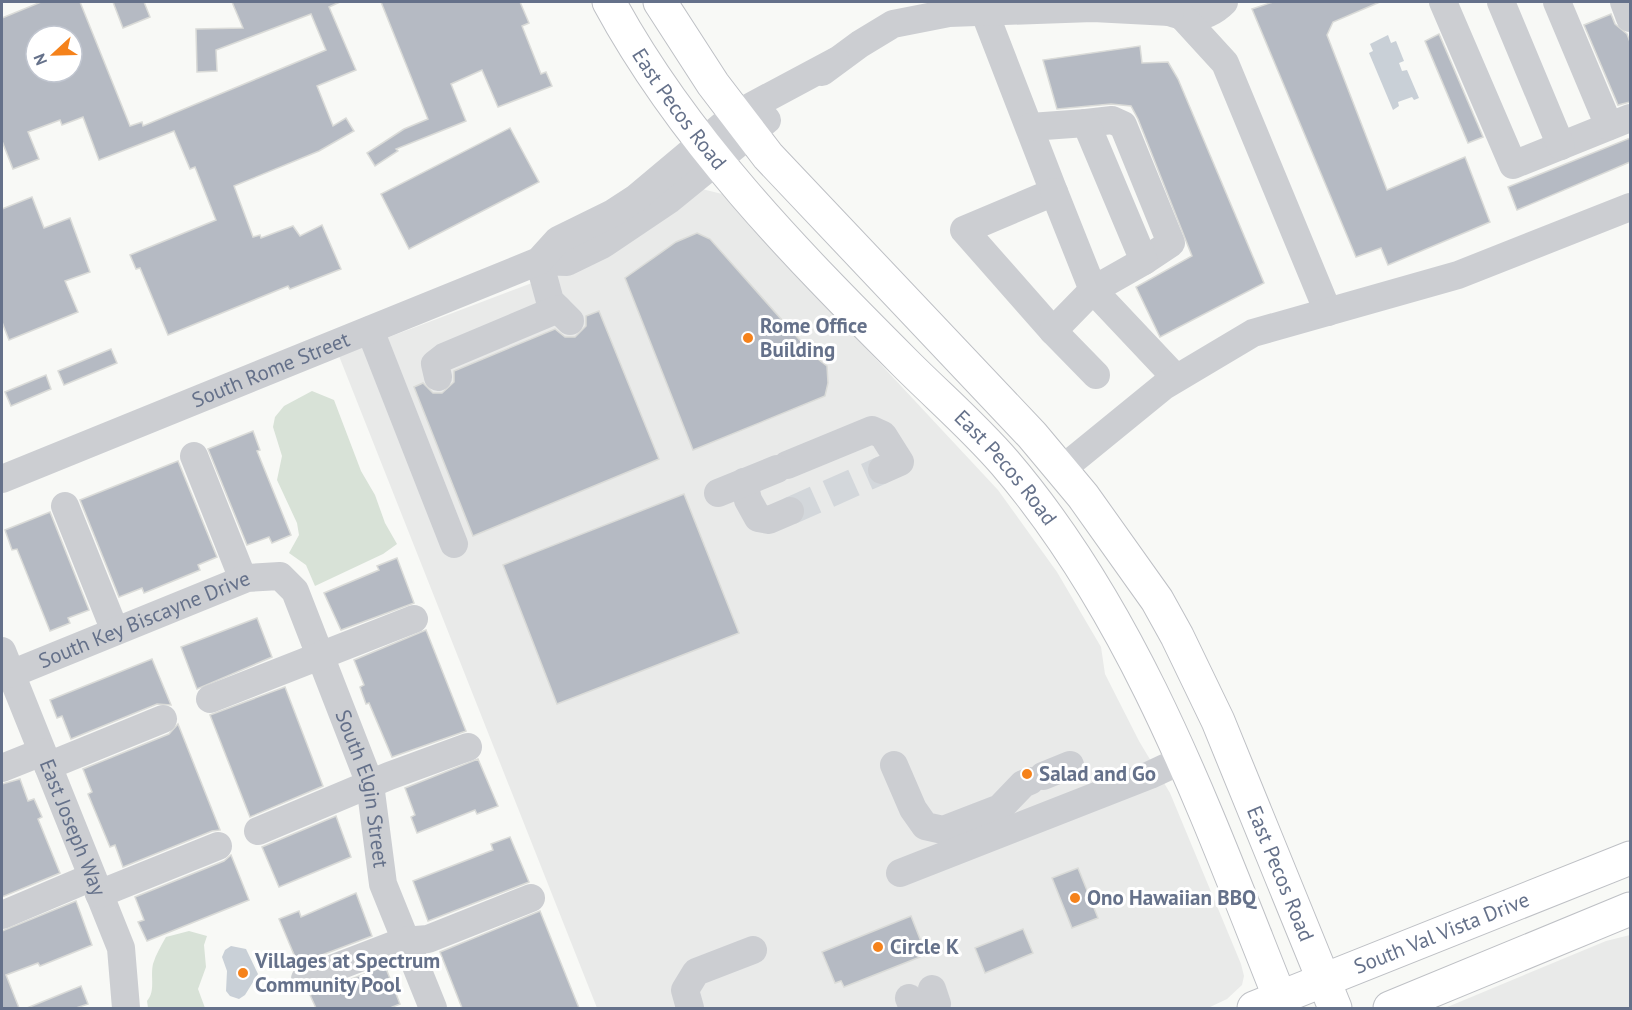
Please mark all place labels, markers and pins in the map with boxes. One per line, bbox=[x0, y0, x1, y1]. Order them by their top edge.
place label: Rome Office Building bbox=[760, 312, 867, 363]
marker: Rome Office Building bbox=[741, 331, 755, 345]
place label: Salad and Go bbox=[1039, 760, 1156, 787]
marker: Salad and Go bbox=[1020, 767, 1034, 781]
place label: Ono Hawaiian BBQ bbox=[1087, 884, 1257, 911]
marker: Ono Hawaiian BBQ bbox=[1068, 891, 1082, 905]
place label: Circle K bbox=[890, 933, 959, 960]
marker: Circle K bbox=[871, 940, 885, 954]
place label: Villages at Spectrum Community Pool bbox=[254, 947, 440, 998]
marker: Villages at Spectrum Community Pool bbox=[236, 966, 250, 980]

